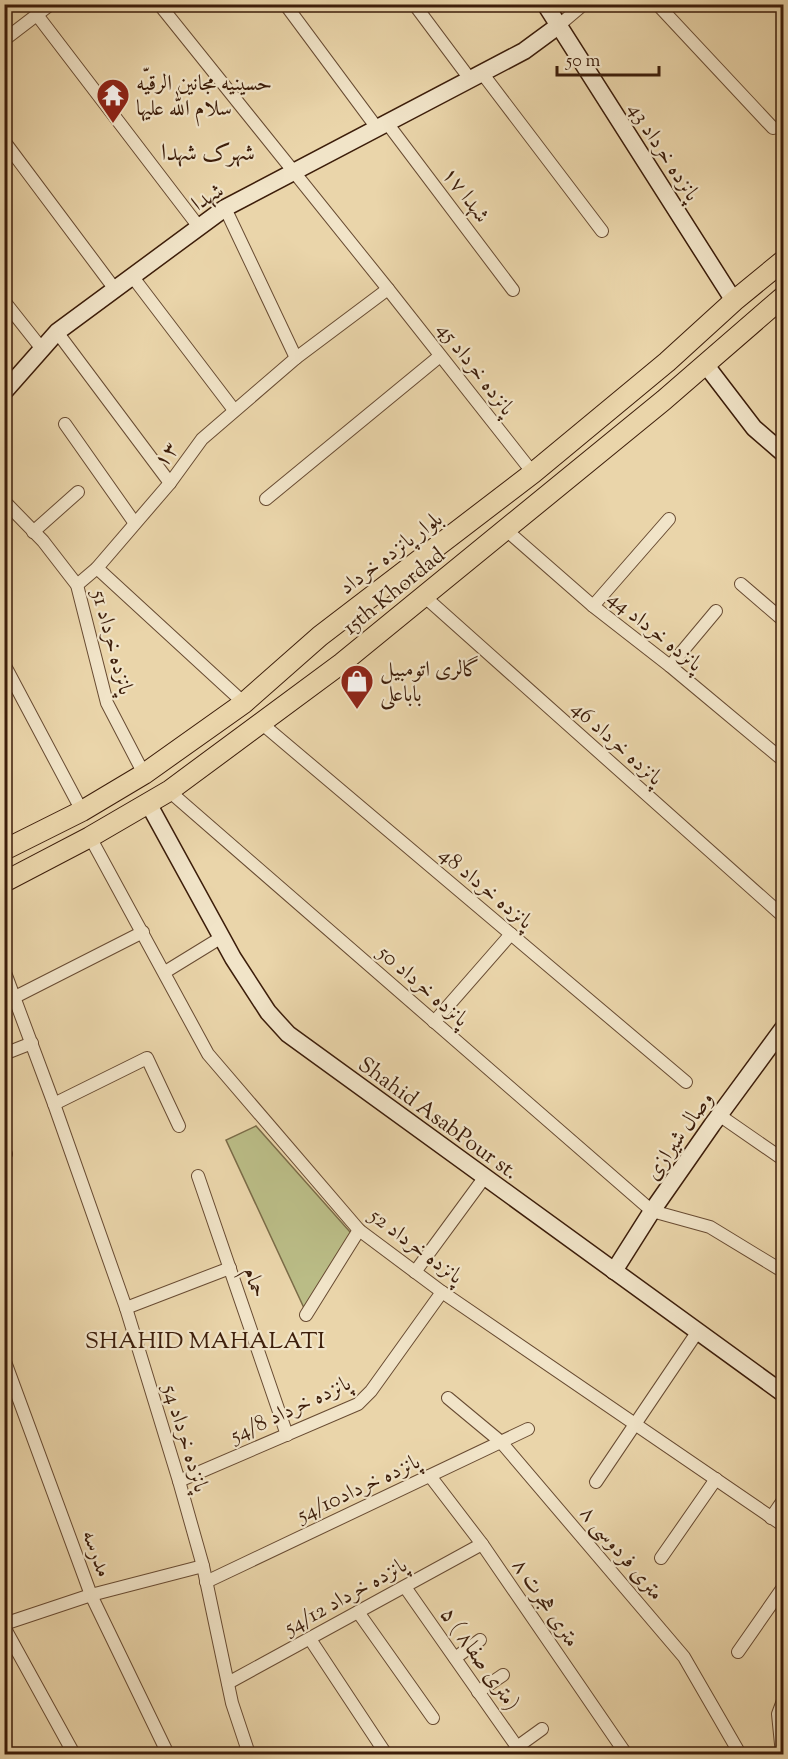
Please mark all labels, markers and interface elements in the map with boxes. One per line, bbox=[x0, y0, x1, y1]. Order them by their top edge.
scale bar bbox=[557, 39, 659, 77]
text: 50 m bbox=[565, 49, 601, 75]
place label: حسینیه مجانین الرقیّه سلام الله علیها bbox=[136, 67, 272, 127]
temple icon: حسینیه مجانین الرقیّه سلام الله علیها bbox=[95, 77, 131, 124]
street label: پانزده خرداد 43 bbox=[618, 97, 708, 210]
district label: شهرک شهدا bbox=[161, 137, 255, 171]
street label: شهدا ۱۷ bbox=[433, 161, 496, 231]
street label: شهدا bbox=[186, 176, 231, 221]
street label: پانزده خرداد 45 bbox=[428, 316, 523, 425]
street label: ۱۳ bbox=[147, 436, 188, 476]
street label: بلوار پانزده خرداد bbox=[333, 505, 450, 604]
street label: 15th Khordad bbox=[337, 541, 453, 644]
street label: پانزده خرداد 44 bbox=[599, 584, 710, 682]
street label: پانزده خرداد 51 bbox=[81, 585, 141, 701]
place label: گالری اتومبیل باباعلی bbox=[380, 655, 480, 712]
shop icon: گالری اتومبیل باباعلی bbox=[339, 663, 375, 710]
street label: پانزده خرداد 46 bbox=[563, 694, 671, 796]
street label: پانزده خرداد 48 bbox=[431, 840, 541, 940]
street label: پانزده خرداد 50 bbox=[368, 937, 476, 1037]
street label: Shahid AsabPour st. bbox=[350, 1050, 524, 1189]
street label: وصال شیرازی bbox=[638, 1086, 723, 1188]
street label: پانزده خرداد 52 bbox=[360, 1200, 470, 1294]
street label: حمام bbox=[232, 1263, 273, 1303]
district label: SHAHID MAHALATI bbox=[85, 1325, 325, 1359]
street label: پانزده خرداد 54/8 bbox=[224, 1368, 359, 1454]
street label: پانزده خرداد 54 bbox=[152, 1379, 216, 1498]
street label: پانزده خرداد54/10 bbox=[290, 1446, 428, 1533]
street label: ۸ متری فردوسی bbox=[571, 1499, 670, 1609]
street label: مدرسه bbox=[72, 1526, 119, 1582]
street label: پانزده خرداد 54/12 bbox=[277, 1550, 415, 1646]
street label: ۸ متری هجرت bbox=[503, 1553, 586, 1655]
street label: ۵ ( ۸متری صفا) bbox=[431, 1601, 526, 1718]

